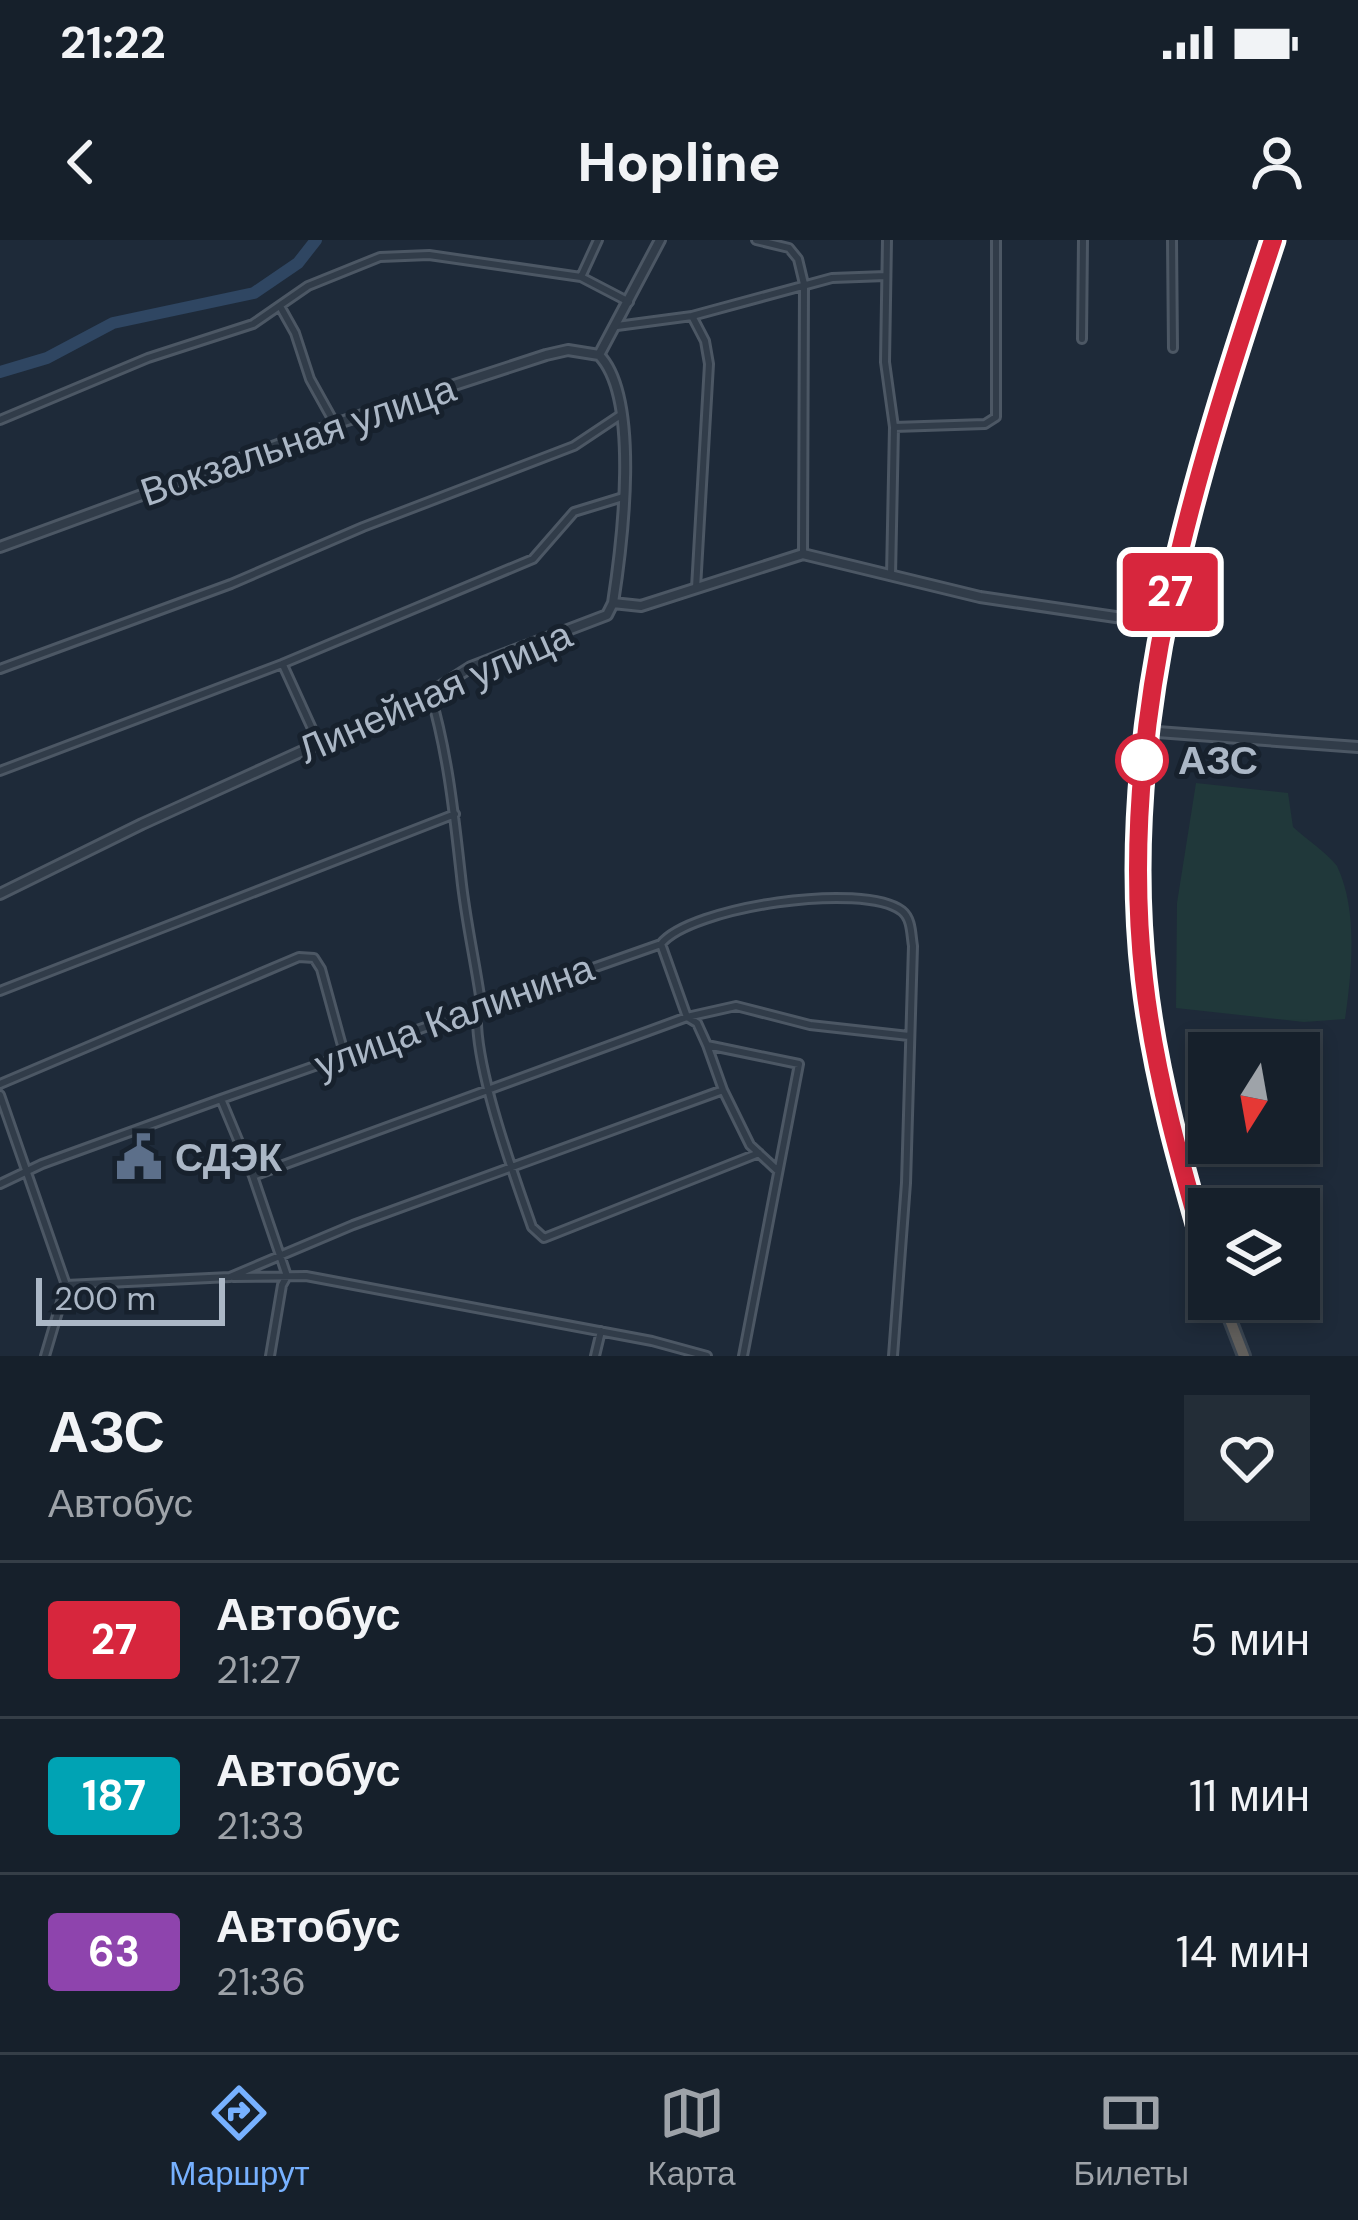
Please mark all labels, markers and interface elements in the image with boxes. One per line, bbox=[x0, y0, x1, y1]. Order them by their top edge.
text: 21:22 bbox=[60, 13, 166, 72]
text: Hopline bbox=[577, 127, 781, 198]
icon: back bbox=[48, 129, 114, 195]
icon: person bbox=[1244, 129, 1310, 195]
street label: Вокзальная улица bbox=[134, 362, 462, 518]
line badge: 27 bbox=[1116, 553, 1224, 631]
text: 27 bbox=[1147, 564, 1193, 619]
street label: Линейная улица bbox=[290, 609, 580, 775]
marker: АЗС bbox=[1117, 735, 1167, 785]
place label: АЗС bbox=[1178, 735, 1258, 786]
street label: улица Калинина bbox=[308, 942, 601, 1090]
north arrow bbox=[1188, 1032, 1320, 1164]
map controls bbox=[1188, 1032, 1320, 1320]
public building icon: СДЭК bbox=[114, 1132, 164, 1182]
place label: СДЭК bbox=[175, 1132, 282, 1183]
button: layers bbox=[1188, 1188, 1320, 1320]
scale bar bbox=[36, 1272, 225, 1325]
text: 200 m bbox=[54, 1277, 156, 1320]
text: АЗС bbox=[48, 1395, 165, 1470]
button: heart bbox=[1184, 1395, 1310, 1521]
text: Автобус bbox=[48, 1478, 193, 1529]
text: Автобус bbox=[216, 1585, 401, 1644]
text: 5 мин bbox=[1190, 1610, 1310, 1669]
text: 27 bbox=[91, 1612, 137, 1667]
text: 21:27 bbox=[216, 1644, 301, 1695]
text: Автобус bbox=[216, 1741, 401, 1800]
text: 11 мин bbox=[1189, 1766, 1310, 1825]
text: 187 bbox=[82, 1768, 146, 1823]
text: 21:33 bbox=[216, 1800, 305, 1851]
text: Автобус bbox=[216, 1897, 401, 1956]
text: 14 мин bbox=[1176, 1922, 1310, 1981]
text: 63 bbox=[88, 1924, 140, 1979]
text: 21:36 bbox=[216, 1956, 306, 2007]
tab: Маршрут bbox=[169, 2080, 310, 2195]
tab: Карта bbox=[647, 2080, 736, 2195]
tab: Билеты bbox=[1074, 2080, 1189, 2195]

